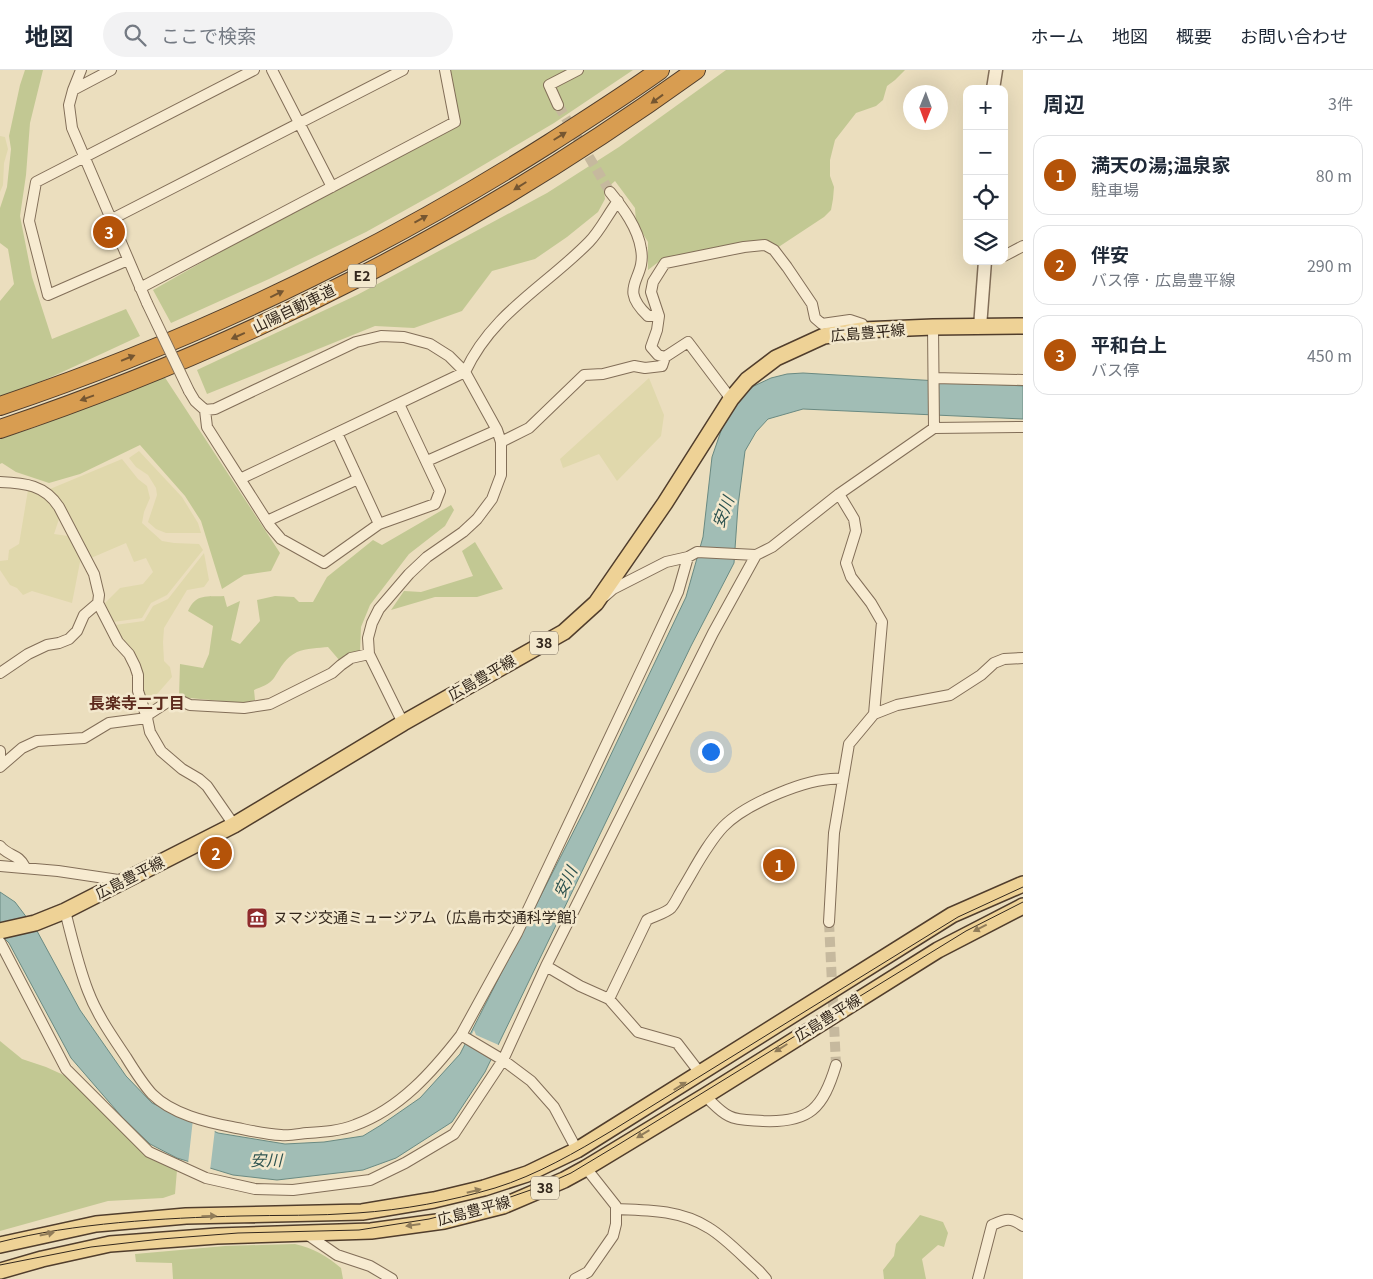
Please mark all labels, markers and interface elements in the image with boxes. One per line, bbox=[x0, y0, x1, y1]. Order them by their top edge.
search box bbox=[103, 12, 453, 57]
text: 地図 bbox=[25, 17, 73, 52]
icon: search bbox=[121, 21, 149, 49]
text: ここで検索 bbox=[161, 21, 256, 48]
text: ホーム bbox=[1031, 22, 1084, 48]
text: 地図 bbox=[1112, 22, 1148, 48]
text: 概要 bbox=[1176, 22, 1212, 48]
text: お問い合わせ bbox=[1240, 22, 1348, 48]
north arrow bbox=[903, 85, 948, 130]
map controls bbox=[963, 85, 1008, 265]
button: + bbox=[963, 85, 1008, 130]
text: 周辺 bbox=[1043, 88, 1085, 118]
text: 3件 bbox=[1328, 91, 1353, 115]
one-way arrow bbox=[651, 93, 664, 104]
button: − bbox=[963, 130, 1008, 175]
one-way arrow bbox=[554, 131, 567, 141]
text: 満天の湯;温泉家 bbox=[1091, 150, 1230, 177]
text: 1 bbox=[1055, 163, 1065, 187]
text: 80 m bbox=[1316, 163, 1352, 187]
button: locate bbox=[963, 175, 1008, 220]
text: 駐車場 bbox=[1091, 177, 1139, 201]
one-way arrow bbox=[514, 182, 527, 191]
pin: 3 bbox=[93, 213, 125, 251]
one-way arrow bbox=[413, 215, 428, 223]
button: layers bbox=[963, 220, 1008, 265]
text: 伴安 bbox=[1091, 240, 1129, 267]
text: 2 bbox=[1055, 253, 1065, 277]
text: 290 m bbox=[1307, 253, 1352, 277]
road number: E2 bbox=[348, 265, 376, 288]
text: バス停 · 広島豊平線 bbox=[1091, 267, 1235, 291]
street label: 山陽自動車道 bbox=[248, 278, 338, 337]
one-way arrow bbox=[269, 290, 284, 298]
street label: 広島豊平線 bbox=[830, 318, 906, 345]
text: 平和台上 bbox=[1091, 330, 1167, 357]
one-way arrow bbox=[231, 333, 245, 341]
text: 3 bbox=[1055, 343, 1065, 367]
text: 450 m bbox=[1307, 343, 1352, 367]
one-way arrow bbox=[120, 354, 135, 362]
text: バス停 bbox=[1091, 357, 1139, 381]
one-way arrow bbox=[80, 395, 95, 402]
water label: 安川 bbox=[705, 491, 740, 531]
road number: 38 bbox=[530, 632, 558, 654]
street label: 広島豊平線 bbox=[444, 649, 519, 705]
district label: 長楽寺二丁目 bbox=[89, 690, 185, 714]
your location bbox=[698, 739, 724, 765]
pin: 2 bbox=[200, 834, 232, 872]
pin: 1 bbox=[763, 846, 795, 884]
street label: 広島豊平線 bbox=[91, 850, 168, 903]
water label: 安川 bbox=[546, 860, 583, 901]
museum icon: ヌマジ交通ミュージアム（広島市交通科学館｝ bbox=[245, 906, 269, 930]
place label: ヌマジ交通ミュージアム（広島市交通科学館｝ bbox=[273, 906, 587, 927]
one-way arrow bbox=[972, 924, 987, 932]
street label: 広島豊平線 bbox=[790, 988, 865, 1046]
one-way arrow bbox=[774, 1044, 787, 1053]
one-way arrow bbox=[673, 1081, 686, 1090]
one-way arrow bbox=[636, 1130, 649, 1139]
water label: 安川 bbox=[250, 1147, 284, 1171]
road number: 38 bbox=[531, 1176, 559, 1200]
one-way arrow bbox=[466, 1187, 481, 1195]
street label: 広島豊平線 bbox=[435, 1190, 513, 1229]
one-way arrow bbox=[201, 1211, 217, 1219]
one-way arrow bbox=[404, 1221, 420, 1229]
one-way arrow bbox=[40, 1230, 55, 1238]

